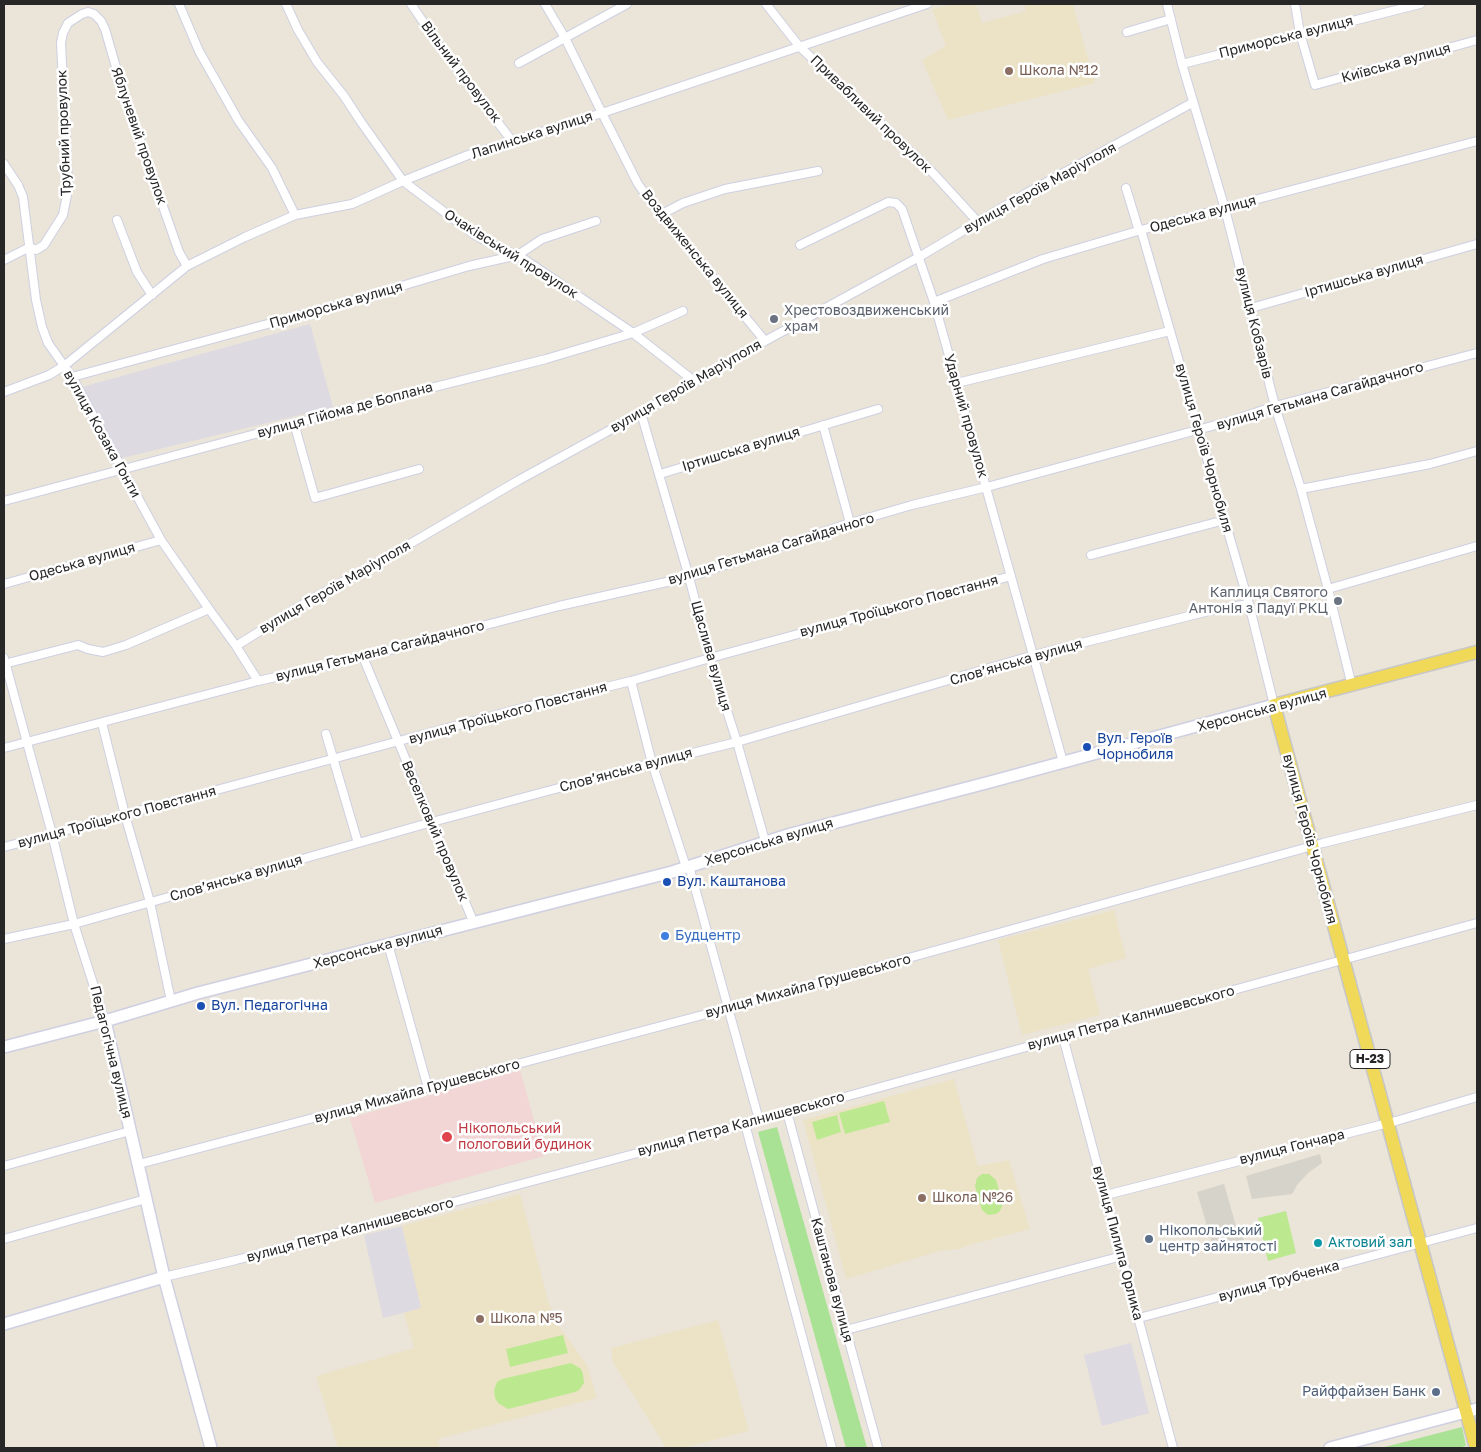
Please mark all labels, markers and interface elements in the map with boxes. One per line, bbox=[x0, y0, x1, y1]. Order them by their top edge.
street label: Приморська вулиця bbox=[1217, 12, 1355, 62]
street label: Вільний провулок bbox=[417, 18, 505, 126]
street label: Київська вулиця bbox=[1339, 39, 1453, 87]
street label: Привабливий провулок bbox=[807, 52, 935, 176]
place label: Школа №12 bbox=[1019, 63, 1098, 79]
street label: Яблуневий провулок bbox=[108, 65, 170, 207]
marker: Школа №12 bbox=[1003, 65, 1015, 77]
street label: Трубний провулок bbox=[53, 70, 75, 196]
street label: Лапинська вулиця bbox=[469, 107, 595, 163]
street label: вулиця Героїв Маріуполя bbox=[961, 139, 1119, 237]
street label: Воздвиженська вулиця bbox=[638, 186, 752, 322]
street label: Одеська вулиця bbox=[1148, 192, 1258, 236]
street label: Очаківський провулок bbox=[441, 206, 581, 302]
street label: Іртишська вулиця bbox=[1303, 251, 1425, 301]
street label: вулиця Кобзарів bbox=[1232, 266, 1276, 380]
street label: Приморська вулиця bbox=[267, 278, 405, 332]
place label: Хрестовоздвиженський храм bbox=[784, 303, 949, 336]
marker: Хрестовоздвиженський храм bbox=[768, 313, 780, 325]
street label: вулиця Героїв Маріуполя bbox=[607, 336, 765, 436]
street label: Ударний провулок bbox=[940, 352, 992, 480]
street label: вулиця Гетьмана Сагайдачного bbox=[1215, 358, 1425, 434]
street label: вулиця Героїв Чорнобиля bbox=[1172, 361, 1236, 535]
street label: вулиця Козака Гонти bbox=[60, 367, 144, 501]
street label: вулиця Гійома де Боплана bbox=[255, 378, 435, 442]
street label: Іртишська вулиця bbox=[680, 423, 802, 475]
street label: вулиця Гетьмана Сагайдачного bbox=[666, 510, 876, 588]
street label: вулиця Героїв Маріуполя bbox=[256, 537, 414, 637]
street label: Одеська вулиця bbox=[27, 539, 137, 585]
street label: вулиця Троїцького Повстання bbox=[798, 571, 1000, 641]
place label: Каплиця Святого Антонія з Падуї РКЦ bbox=[1189, 585, 1328, 618]
marker: Каплиця Святого Антонія з Падуї РКЦ bbox=[1332, 595, 1344, 607]
street label: Щаслива вулиця bbox=[687, 599, 735, 713]
street label: вулиця Гетьмана Сагайдачного bbox=[274, 617, 486, 685]
street label: Словʼянська вулиця bbox=[948, 635, 1084, 689]
street label: вулиця Троїцького Повстання bbox=[407, 678, 609, 748]
street label: Херсонська вулиця bbox=[1195, 685, 1329, 735]
place label: Вул. Героїв Чорнобиля bbox=[1097, 731, 1173, 764]
marker: Вул. Героїв Чорнобиля bbox=[1081, 741, 1093, 753]
street label: Словʼянська вулиця bbox=[558, 744, 694, 796]
street label: вулиця Героїв Чорнобиля bbox=[1279, 752, 1341, 926]
street label: Веселковий провулок bbox=[398, 758, 472, 904]
street label: вулиця Троїцького Повстання bbox=[16, 782, 218, 852]
street label: Херсонська вулиця bbox=[703, 814, 835, 870]
street label: Словʼянська вулиця bbox=[168, 851, 304, 905]
place label: Вул. Каштанова bbox=[677, 874, 786, 890]
marker: Вул. Каштанова bbox=[661, 876, 673, 888]
street label: Херсонська вулиця bbox=[311, 922, 445, 972]
place label: Будцентр bbox=[675, 928, 741, 944]
marker: Будцентр bbox=[659, 930, 671, 942]
street label: вулиця Михайла Грушевського bbox=[703, 950, 913, 1022]
street label: вулиця Петра Калнишевського bbox=[1026, 982, 1236, 1054]
street label: Педагогічна вулиця bbox=[86, 984, 136, 1120]
place label: Вул. Педагогічна bbox=[211, 998, 328, 1014]
marker: Вул. Педагогічна bbox=[195, 1000, 207, 1012]
road number: Н-23 bbox=[1350, 1050, 1390, 1068]
street label: вулиця Михайла Грушевського bbox=[312, 1055, 522, 1127]
street label: вулиця Петра Калнишевського bbox=[636, 1088, 846, 1160]
place label: Нікопольський пологовий будинок bbox=[458, 1121, 592, 1154]
street label: вулиця Гончара bbox=[1238, 1126, 1346, 1168]
marker: Нікопольський пологовий будинок bbox=[440, 1130, 454, 1144]
street label: вулиця Пилипа Орлика bbox=[1089, 1164, 1147, 1322]
place label: Школа №26 bbox=[932, 1190, 1013, 1206]
marker: Школа №26 bbox=[916, 1192, 928, 1204]
street label: вулиця Петра Калнишевського bbox=[245, 1194, 455, 1266]
street label: Каштанова вулиця bbox=[807, 1216, 857, 1344]
place label: Нікопольський центр зайнятості bbox=[1159, 1223, 1277, 1256]
marker: Нікопольський центр зайнятості bbox=[1143, 1233, 1155, 1245]
place label: Актовий зал bbox=[1328, 1235, 1412, 1251]
marker: Актовий зал bbox=[1312, 1237, 1324, 1249]
street label: вулиця Трубченка bbox=[1217, 1257, 1341, 1305]
place label: Школа №5 bbox=[490, 1311, 563, 1327]
marker: Школа №5 bbox=[474, 1313, 486, 1325]
place label: Райффайзен Банк bbox=[1302, 1384, 1426, 1400]
marker: Райффайзен Банк bbox=[1430, 1386, 1442, 1398]

